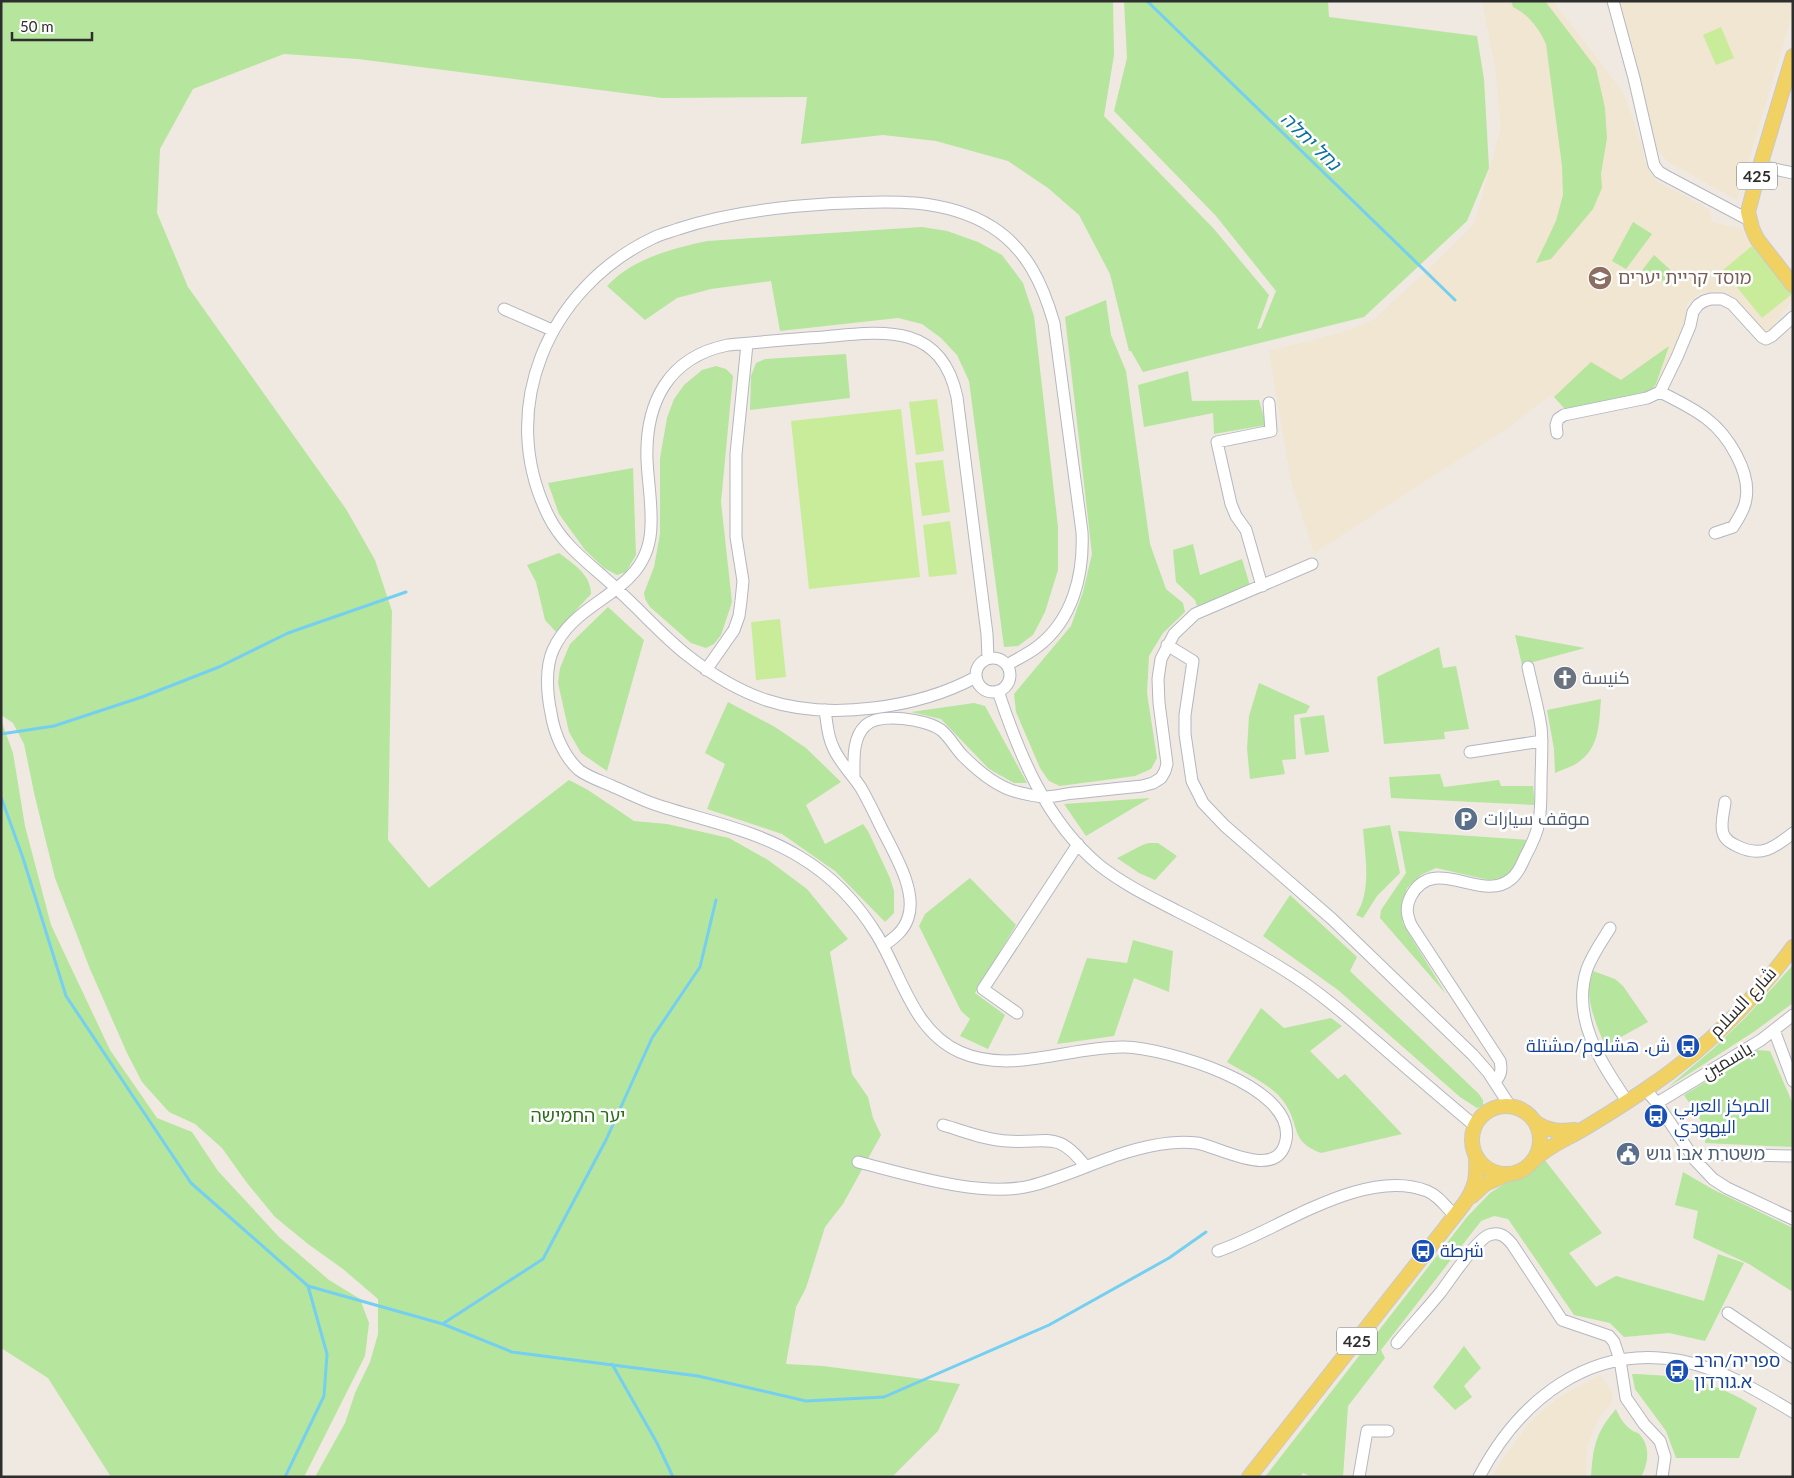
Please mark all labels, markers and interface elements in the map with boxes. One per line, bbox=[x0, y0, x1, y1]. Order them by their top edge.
scale bar bbox=[12, 10, 92, 42]
text: 50 m bbox=[20, 17, 54, 35]
water label: נחל יתלה bbox=[1277, 107, 1347, 176]
road number: 425 bbox=[1737, 162, 1777, 190]
school or university icon: מוסד קריית יערים bbox=[1587, 265, 1613, 291]
place label: מוסד קריית יערים bbox=[1618, 266, 1752, 288]
church icon: كنيسة bbox=[1552, 665, 1578, 691]
place label: كنيسة bbox=[1582, 666, 1630, 688]
parking icon: موقف سيارات bbox=[1453, 806, 1479, 832]
place label: موقف سيارات bbox=[1484, 807, 1590, 830]
street label: شارع السلام bbox=[1704, 962, 1782, 1042]
bus stop icon: ش. هشلوم/مشتلة bbox=[1675, 1033, 1701, 1059]
place label: ش. هشلوم/مشتلة bbox=[1526, 1034, 1670, 1058]
street label: ياسمين bbox=[1697, 1036, 1756, 1085]
place label: المركز العربي اليهودي bbox=[1674, 1094, 1770, 1141]
bus stop icon: المركز العربي اليهودي bbox=[1643, 1103, 1669, 1129]
park label: יער החמישה bbox=[531, 1104, 625, 1126]
public building icon: משטרת אבו גוש bbox=[1615, 1141, 1641, 1167]
place label: משטרת אבו גוש bbox=[1646, 1142, 1765, 1164]
bus stop icon: شرطة bbox=[1410, 1238, 1436, 1264]
place label: شرطة bbox=[1440, 1239, 1484, 1262]
road number: 425 bbox=[1337, 1328, 1377, 1354]
place label: ספריה/הרב א.גורדון bbox=[1694, 1349, 1780, 1392]
bus stop icon: ספריה/הרב א.גורדון bbox=[1664, 1358, 1690, 1384]

